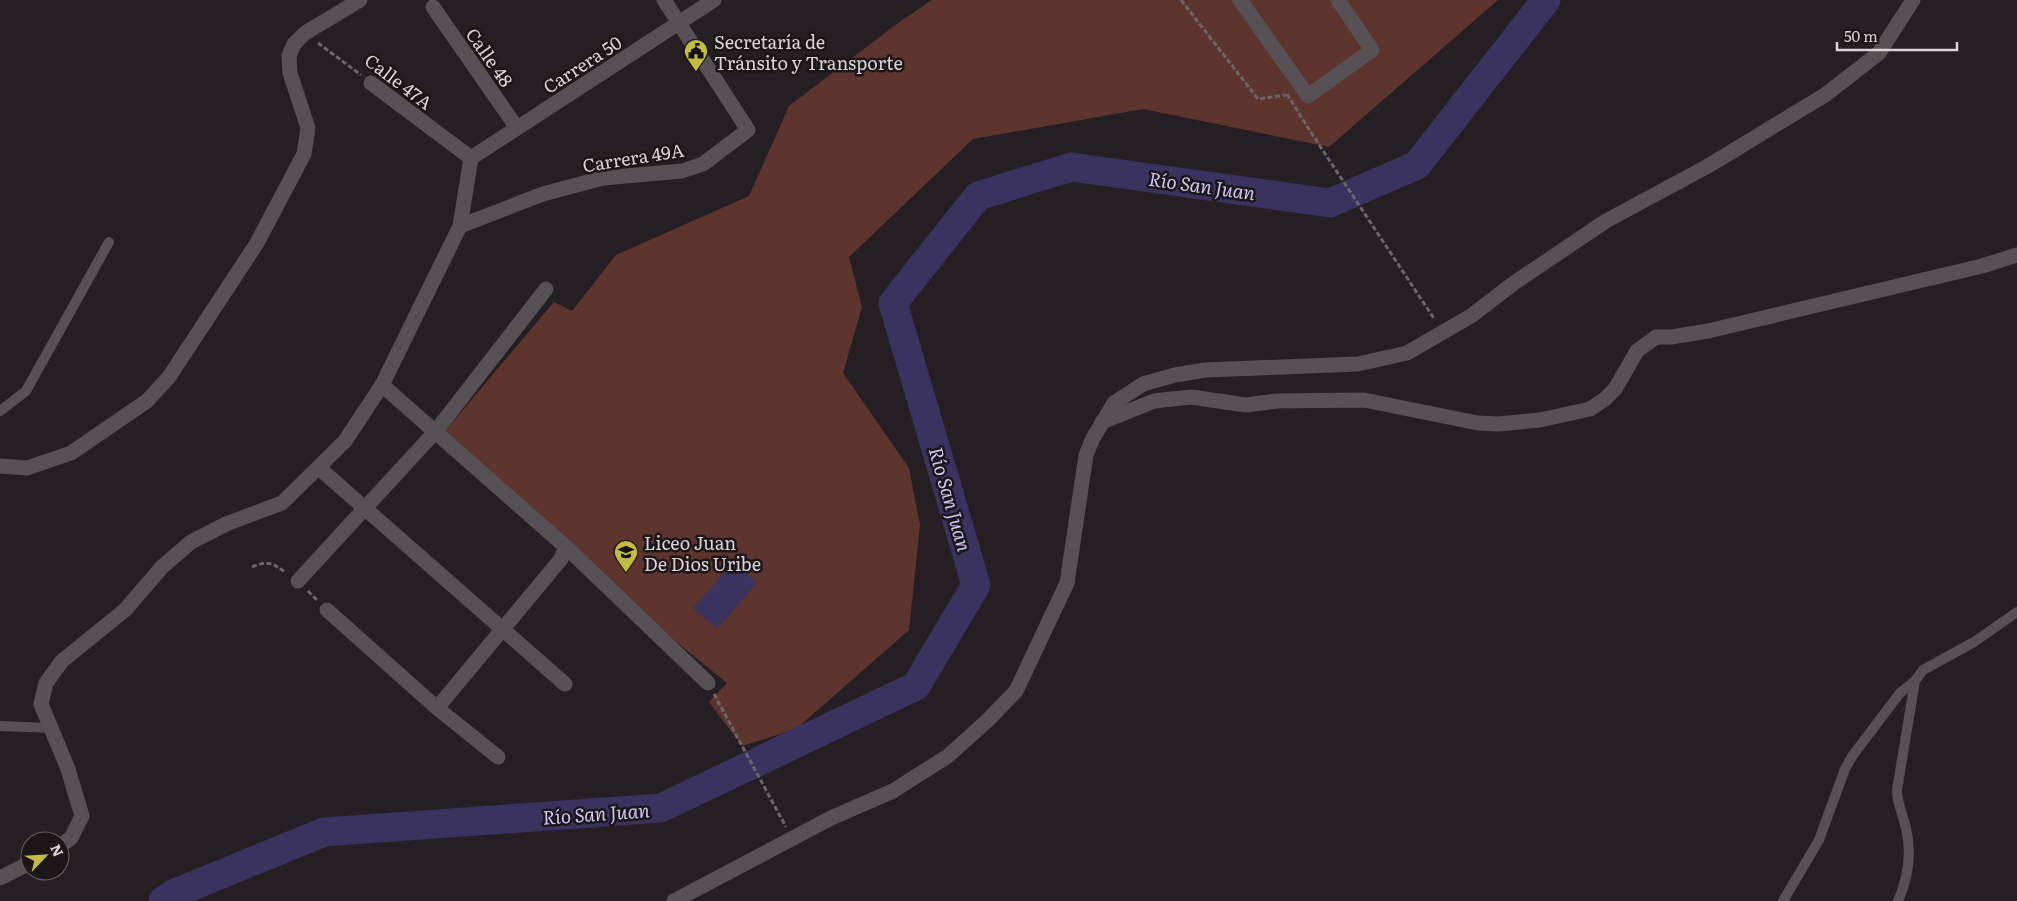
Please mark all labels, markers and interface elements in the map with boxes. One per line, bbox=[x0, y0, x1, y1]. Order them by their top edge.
scale bar bbox=[1837, 20, 1957, 52]
street label: Calle 48 bbox=[460, 22, 520, 92]
text: 50 m bbox=[1844, 24, 1878, 47]
street label: Carrera 50 bbox=[537, 28, 627, 100]
place label: Secretaría de Tránsito y Transporte bbox=[714, 28, 903, 76]
public building icon: Secretaría de Tránsito y Transporte bbox=[683, 38, 709, 72]
street label: Calle 47A bbox=[359, 47, 439, 115]
street label: Carrera 49A bbox=[580, 136, 686, 178]
water label: Río San Juan bbox=[1147, 164, 1258, 206]
water label: Río San Juan bbox=[923, 444, 979, 555]
place label: Liceo Juan De Dios Uribe bbox=[644, 529, 761, 577]
school or university icon: Liceo Juan De Dios Uribe bbox=[613, 539, 639, 573]
water label: Río San Juan bbox=[541, 795, 651, 831]
north arrow bbox=[20, 831, 70, 881]
text: N bbox=[46, 841, 69, 860]

